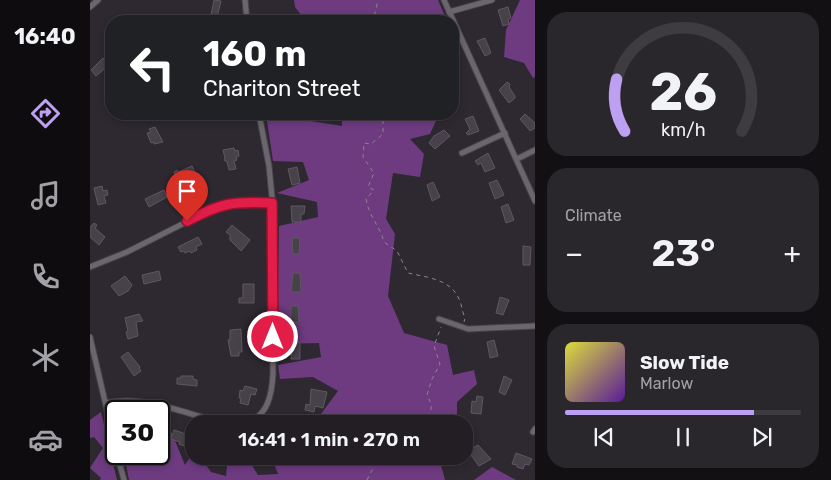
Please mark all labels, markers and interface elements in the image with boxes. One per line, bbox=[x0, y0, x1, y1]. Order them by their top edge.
text: 16:40 bbox=[14, 23, 76, 50]
text: 160 m bbox=[203, 33, 307, 75]
icon: left bbox=[120, 35, 185, 100]
text: 26 bbox=[649, 61, 717, 123]
text: Chariton Street bbox=[203, 75, 360, 102]
icon: directions bbox=[28, 96, 63, 131]
text: km/h bbox=[661, 119, 705, 140]
pin bbox=[166, 170, 208, 221]
icon: arrive bbox=[173, 177, 201, 205]
icon: music bbox=[28, 178, 63, 213]
text: Climate bbox=[565, 206, 622, 225]
text: 23° bbox=[651, 230, 715, 276]
text: − bbox=[565, 237, 583, 270]
text: + bbox=[784, 237, 801, 270]
icon: phone bbox=[28, 259, 63, 294]
position arrow bbox=[246, 310, 298, 362]
icon: climate bbox=[28, 340, 63, 375]
text: Slow Tide bbox=[640, 351, 729, 374]
text: Marlow bbox=[640, 374, 693, 393]
speed limit sign: 30 bbox=[105, 400, 170, 465]
icon: car bbox=[28, 422, 63, 457]
icon: previous bbox=[590, 423, 618, 451]
icon: pause bbox=[669, 423, 697, 451]
icon: next bbox=[748, 423, 776, 451]
text: 16:41 · 1 min · 270 m bbox=[238, 428, 420, 451]

